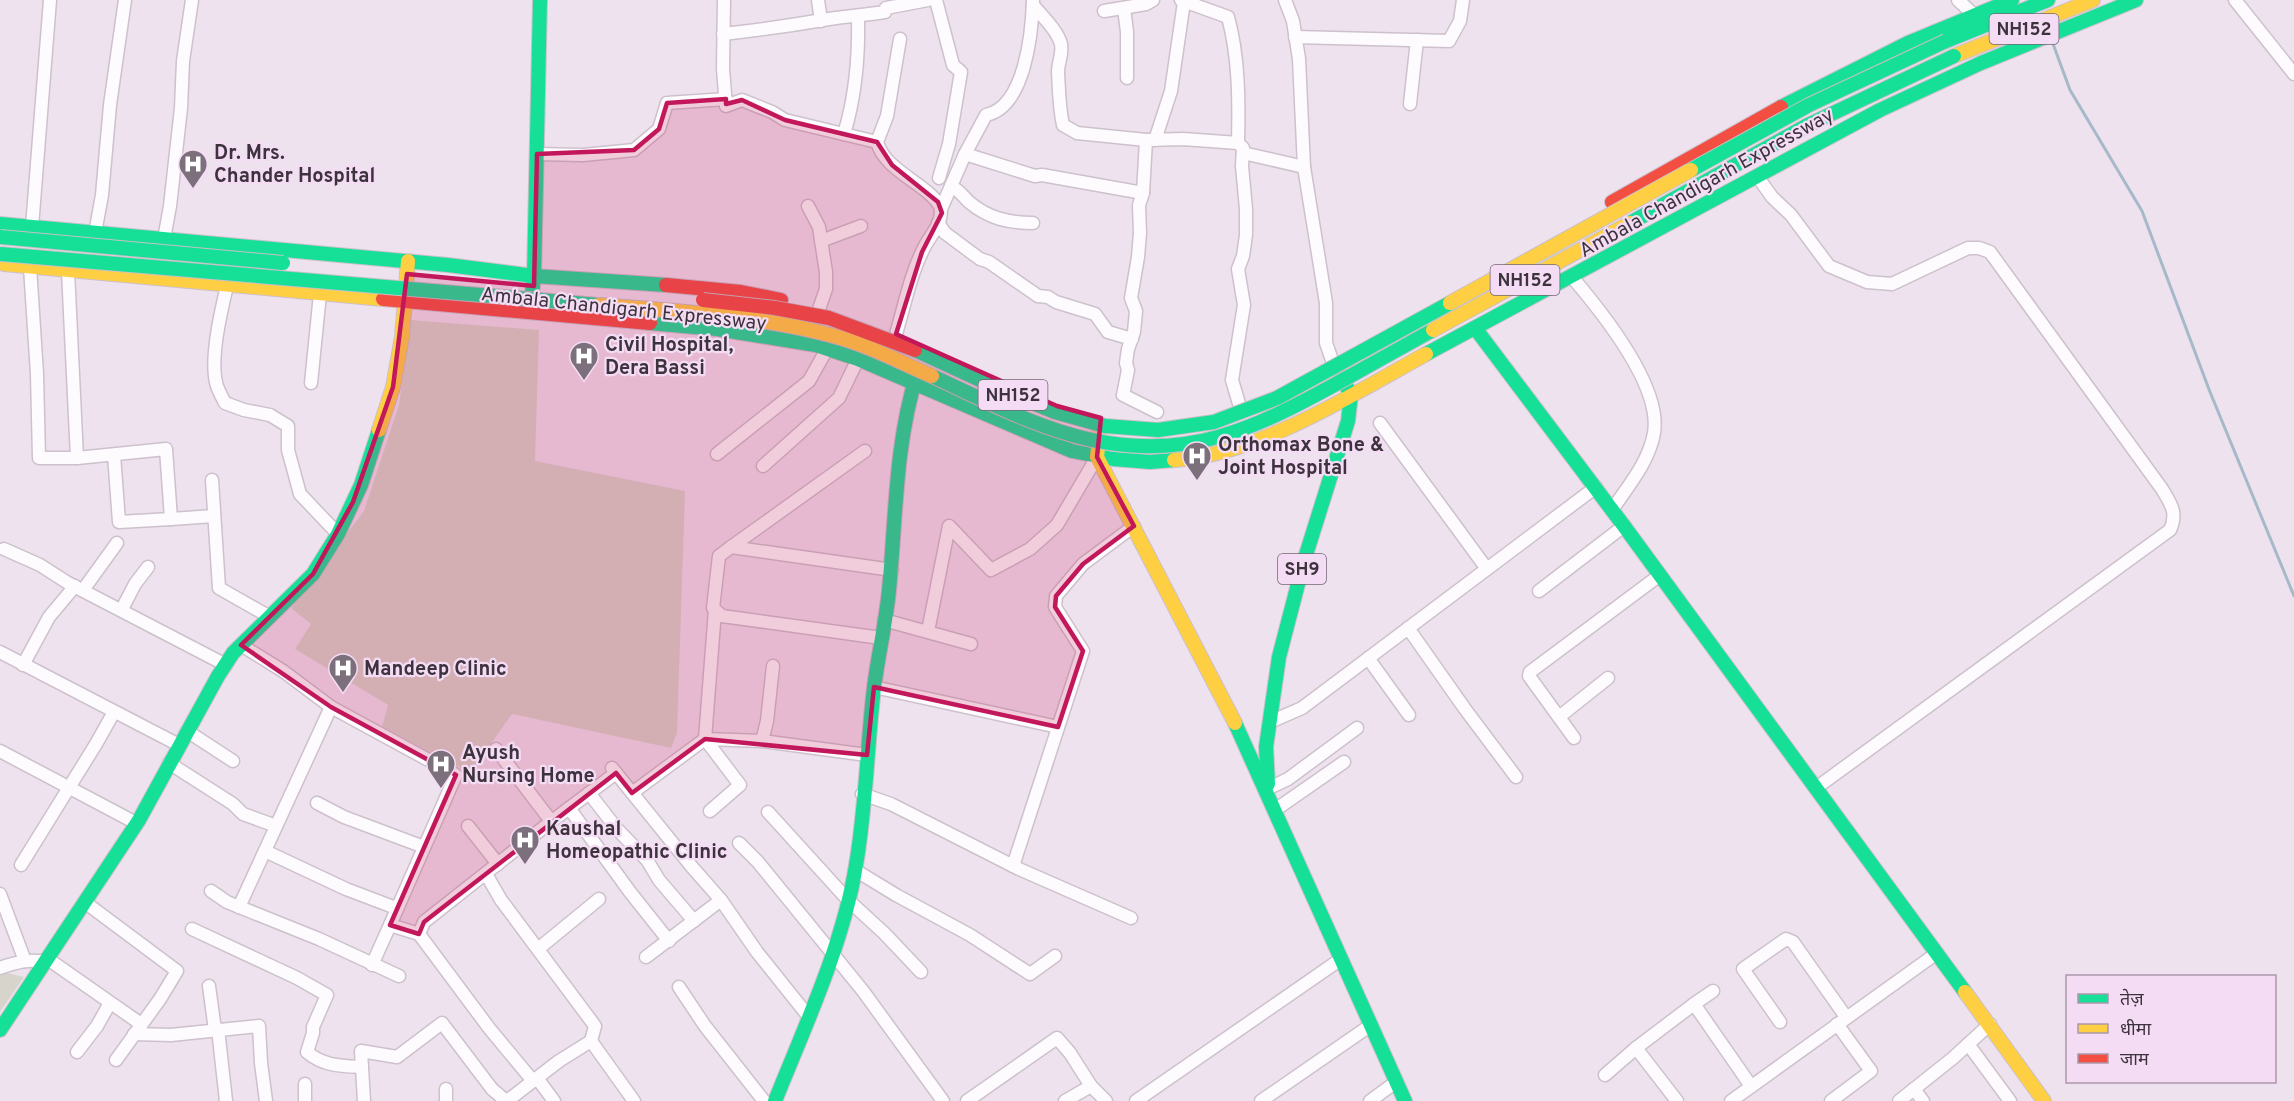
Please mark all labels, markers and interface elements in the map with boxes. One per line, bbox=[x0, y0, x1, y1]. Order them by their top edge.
road number: NH152 bbox=[1990, 14, 2058, 44]
street label: Ambala Chandigarh Expressway bbox=[1575, 103, 1839, 265]
place label: Dr. Mrs. Chander Hospital bbox=[214, 141, 375, 190]
hospital icon: Dr. Mrs. Chander Hospital bbox=[177, 148, 209, 190]
road number: NH152 bbox=[1490, 265, 1559, 295]
street label: Ambala Chandigarh Expressway bbox=[480, 282, 768, 338]
place label: Civil Hospital, Dera Bassi bbox=[605, 333, 733, 382]
hospital icon: Civil Hospital, Dera Bassi bbox=[568, 340, 600, 382]
road number: NH152 bbox=[978, 380, 1048, 410]
place label: Orthomax Bone & Joint Hospital bbox=[1218, 433, 1384, 482]
hospital icon: Orthomax Bone & Joint Hospital bbox=[1181, 440, 1213, 482]
road number: SH9 bbox=[1278, 554, 1326, 584]
hospital icon: Mandeep Clinic bbox=[327, 652, 359, 694]
place label: Mandeep Clinic bbox=[364, 657, 507, 683]
place label: Ayush Nursing Home bbox=[462, 741, 595, 790]
hospital icon: Ayush Nursing Home bbox=[425, 748, 457, 790]
place label: Kaushal Homeopathic Clinic bbox=[546, 817, 728, 866]
hospital icon: Kaushal Homeopathic Clinic bbox=[509, 824, 541, 866]
legend bbox=[2066, 975, 2276, 1083]
text: तेज़ bbox=[2120, 988, 2144, 1012]
text: धीमा bbox=[2120, 1019, 2151, 1042]
text: जाम bbox=[2120, 1049, 2150, 1072]

